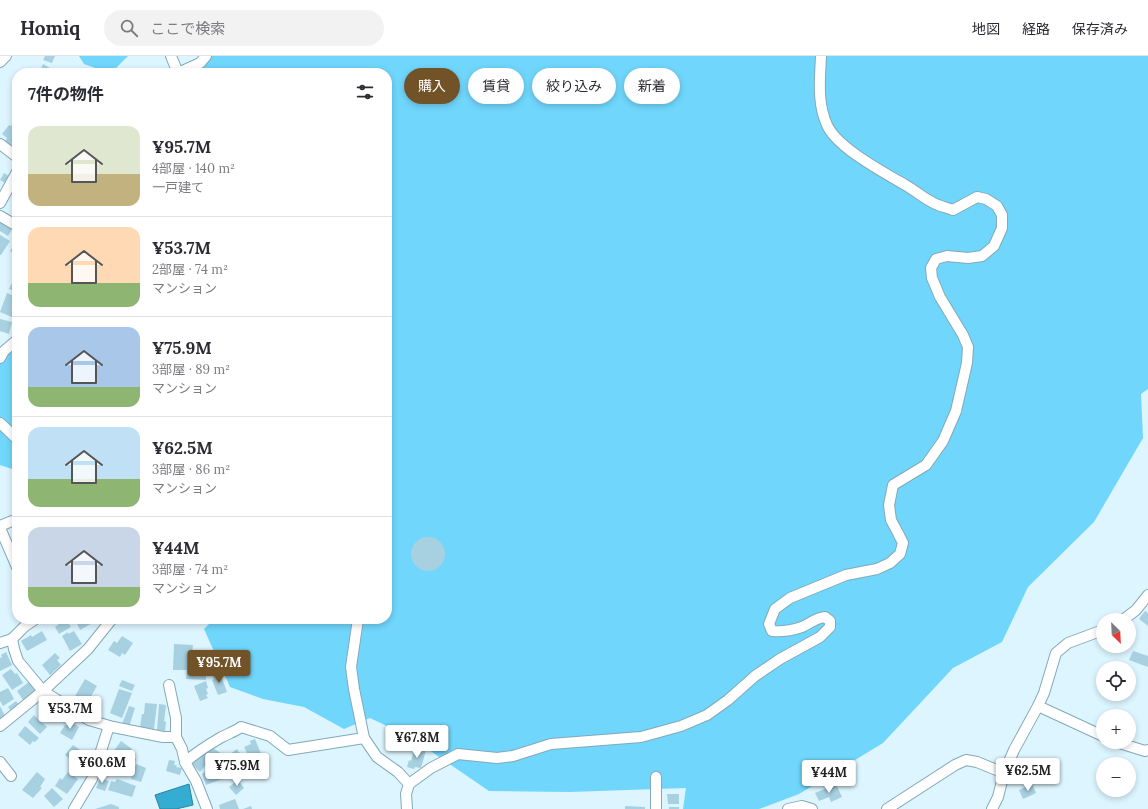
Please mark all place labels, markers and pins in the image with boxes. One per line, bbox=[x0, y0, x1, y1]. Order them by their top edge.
pin: ¥95.7M bbox=[186, 650, 252, 684]
pin: ¥53.7M bbox=[37, 696, 103, 730]
pin: ¥67.8M bbox=[384, 725, 450, 759]
pin: ¥60.6M bbox=[69, 750, 135, 784]
pin: ¥75.9M bbox=[204, 753, 270, 787]
pin: ¥62.5M bbox=[995, 758, 1061, 792]
pin: ¥44M bbox=[805, 760, 853, 794]

